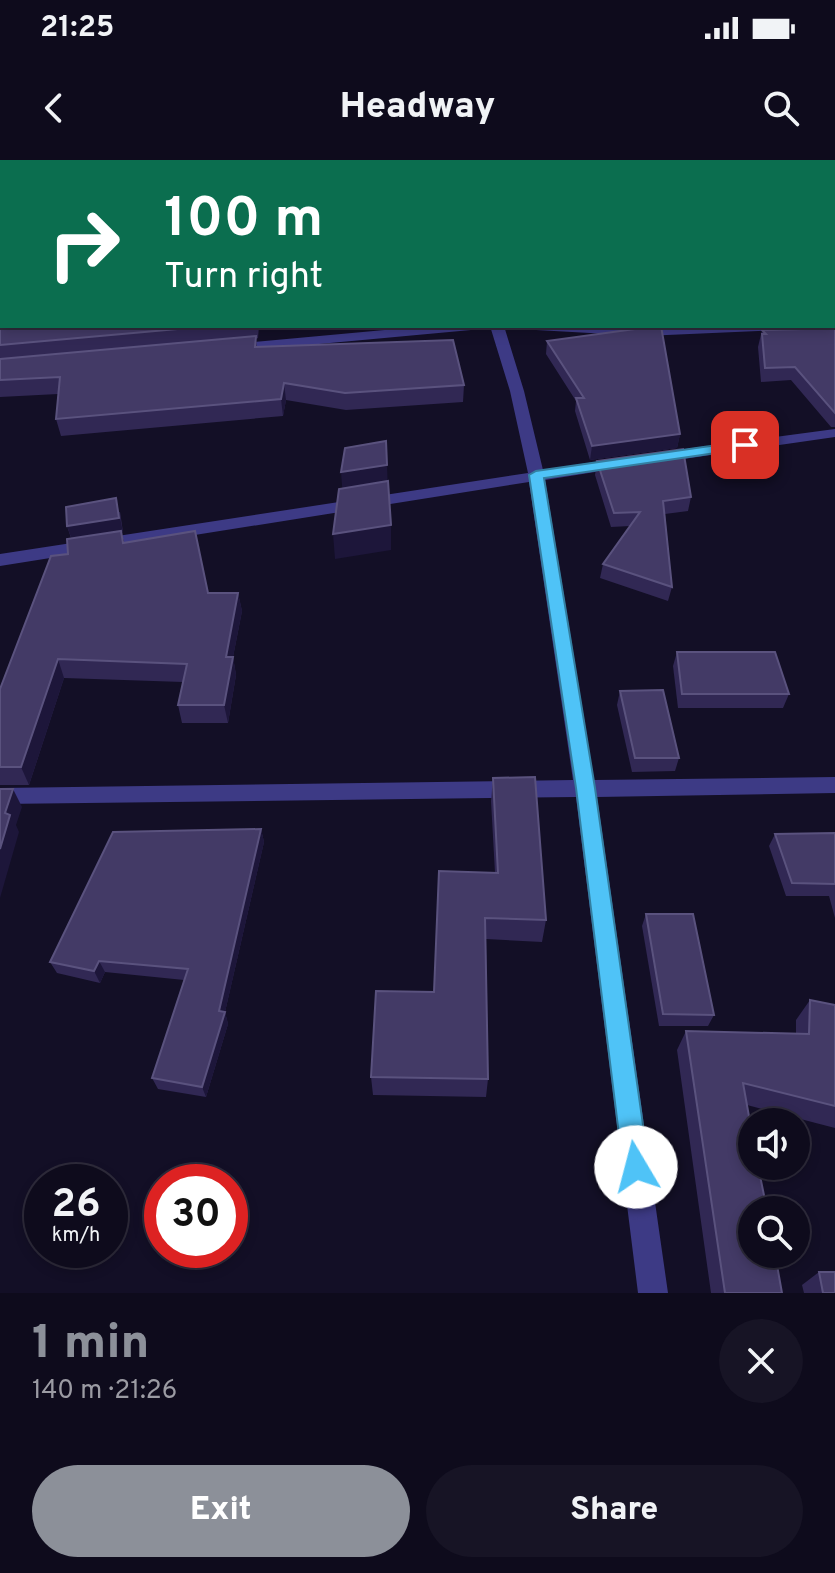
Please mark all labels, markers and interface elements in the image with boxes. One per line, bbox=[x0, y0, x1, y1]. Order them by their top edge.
text: 21:25 bbox=[40, 10, 114, 47]
text: Headway bbox=[340, 85, 495, 131]
icon: back bbox=[32, 86, 76, 130]
icon: search bbox=[759, 86, 803, 130]
text: 100 m bbox=[164, 186, 323, 256]
icon: right bbox=[32, 192, 136, 296]
text: Turn right bbox=[164, 255, 323, 301]
pin bbox=[711, 411, 779, 479]
icon: arrive bbox=[723, 423, 767, 467]
map controls bbox=[738, 1108, 810, 1268]
button: sound bbox=[738, 1108, 810, 1180]
position arrow bbox=[594, 1125, 678, 1209]
speed limit sign: 30 bbox=[144, 1164, 248, 1268]
text: 26 bbox=[51, 1181, 101, 1231]
button: search bbox=[738, 1196, 810, 1268]
text: km/h bbox=[52, 1223, 100, 1249]
text: 1 min bbox=[32, 1315, 149, 1375]
button: close bbox=[719, 1319, 803, 1403]
text: 140 m · 21:26 bbox=[32, 1375, 177, 1408]
button: Exit bbox=[32, 1465, 410, 1557]
button: Share bbox=[426, 1465, 803, 1557]

